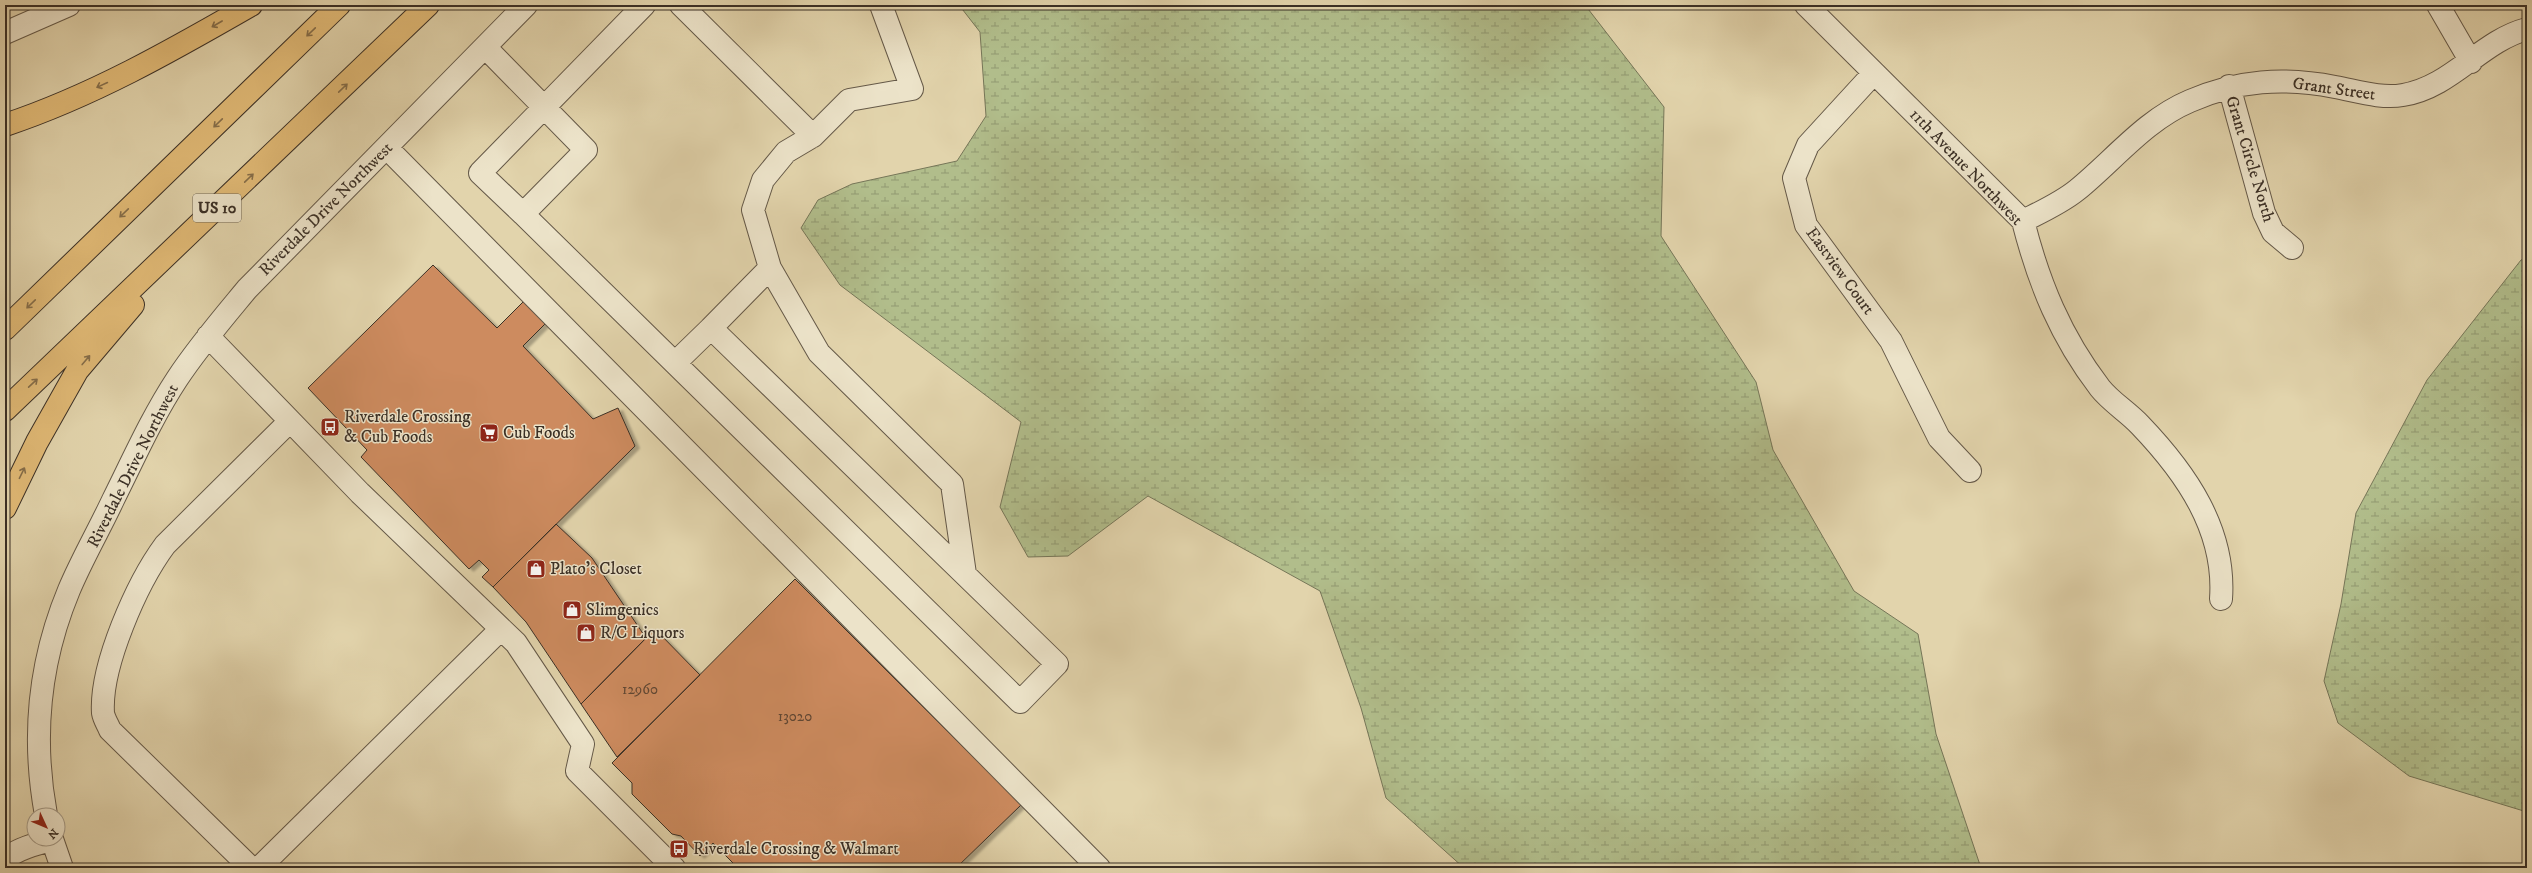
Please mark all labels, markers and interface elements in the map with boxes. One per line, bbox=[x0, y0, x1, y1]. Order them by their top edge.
one-way arrow bbox=[211, 21, 223, 29]
one-way arrow bbox=[306, 27, 316, 37]
street label: Grant Street bbox=[2291, 72, 2377, 106]
one-way arrow bbox=[97, 82, 109, 89]
one-way arrow bbox=[337, 84, 347, 93]
street label: Grant Circle North bbox=[2220, 93, 2280, 225]
street label: 11th Avenue Northwest bbox=[1904, 104, 2028, 231]
one-way arrow bbox=[213, 118, 223, 127]
street label: Riverdale Drive Northwest bbox=[254, 137, 398, 281]
one-way arrow bbox=[244, 173, 254, 183]
road number: US 10 bbox=[193, 194, 241, 222]
one-way arrow bbox=[119, 208, 129, 218]
street label: Eastview Court bbox=[1801, 223, 1880, 320]
one-way arrow bbox=[26, 299, 36, 308]
one-way arrow bbox=[82, 355, 91, 365]
one-way arrow bbox=[28, 378, 38, 388]
street label: Riverdale Drive Northwest bbox=[82, 380, 184, 552]
place label: Riverdale Crossing & Cub Foods bbox=[344, 406, 471, 448]
bus stop icon: Riverdale Crossing & Cub Foods bbox=[319, 416, 341, 438]
supermarket icon: Cub Foods bbox=[478, 422, 500, 444]
place label: Cub Foods bbox=[503, 422, 575, 444]
one-way arrow bbox=[19, 467, 26, 479]
shop icon: Plato's Closet bbox=[525, 558, 547, 580]
place label: Plato's Closet bbox=[550, 558, 643, 580]
shop icon: Slimgenics bbox=[561, 599, 583, 621]
place label: Slimgenics bbox=[586, 599, 659, 621]
shop icon: R/C Liquors bbox=[575, 622, 597, 644]
place label: R/C Liquors bbox=[600, 622, 685, 644]
house number: 12960 bbox=[622, 680, 658, 699]
house number: 13020 bbox=[778, 707, 812, 726]
north arrow bbox=[26, 807, 66, 847]
text: N bbox=[44, 825, 61, 841]
bus stop icon: Riverdale Crossing & Walmart bbox=[668, 838, 690, 860]
place label: Riverdale Crossing & Walmart bbox=[693, 838, 899, 860]

